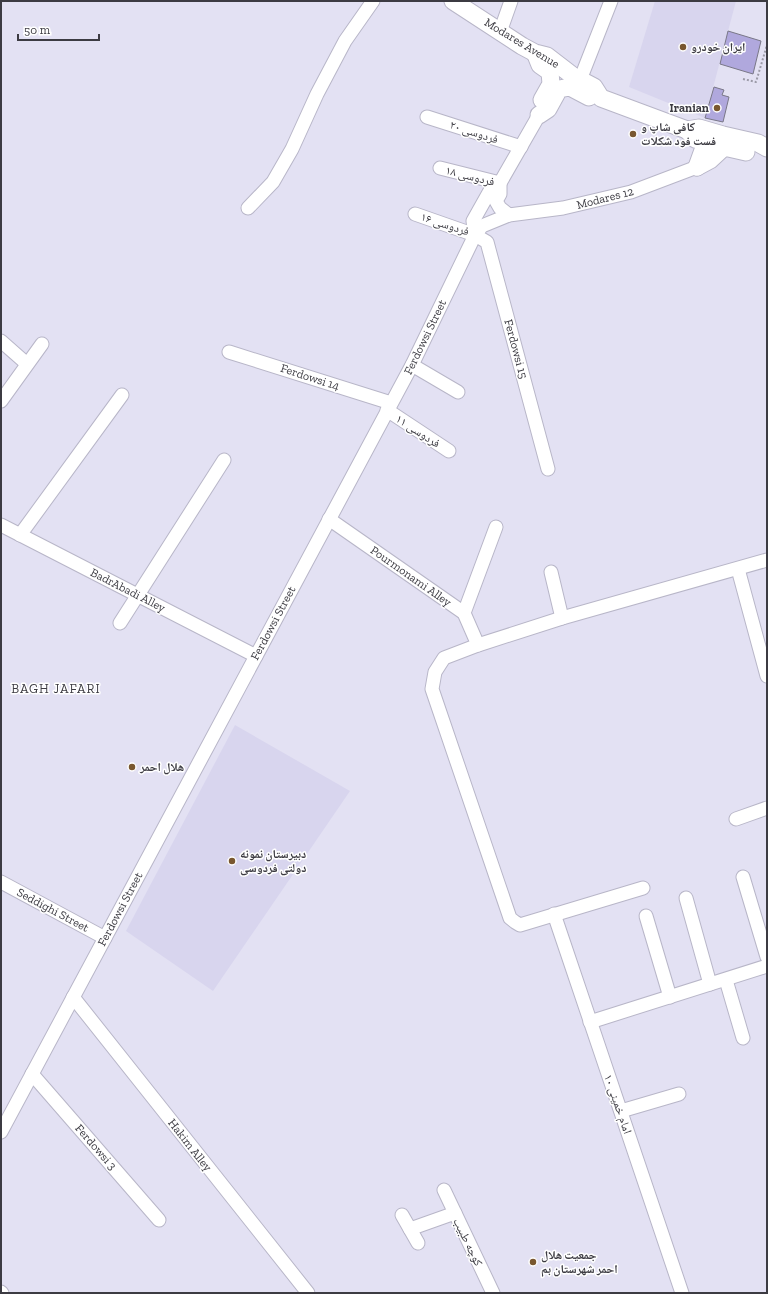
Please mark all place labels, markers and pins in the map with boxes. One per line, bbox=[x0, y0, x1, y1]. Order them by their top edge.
place label: ایران خودرو bbox=[691, 40, 746, 55]
marker: ایران خودرو bbox=[678, 42, 688, 52]
place label: Iranian bbox=[670, 101, 709, 115]
marker: Iranian bbox=[712, 103, 722, 113]
place label: کافی شاپ و فست فود شکلات bbox=[641, 120, 716, 148]
marker: کافی شاپ و فست فود شکلات bbox=[628, 129, 638, 139]
place label: هلال احمر bbox=[139, 760, 184, 775]
marker: هلال احمر bbox=[127, 762, 137, 772]
place label: دبیرستان نمونه دولتی فردوسی bbox=[240, 847, 306, 876]
marker: دبیرستان نمونه دولتی فردوسی bbox=[227, 856, 237, 866]
place label: جمعیت هلال احمر شهرستان بم bbox=[541, 1248, 618, 1277]
marker: جمعیت هلال احمر شهرستان بم bbox=[528, 1257, 538, 1267]

